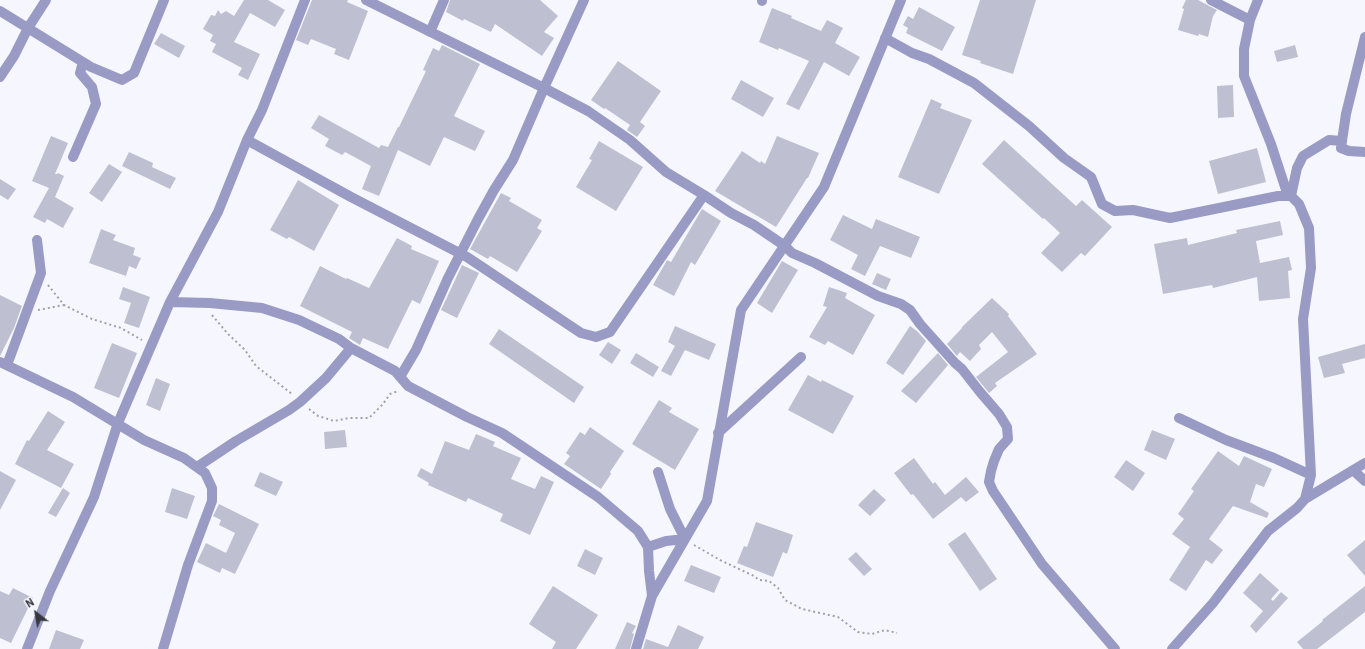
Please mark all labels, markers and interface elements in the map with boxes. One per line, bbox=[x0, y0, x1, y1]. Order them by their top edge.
north arrow bbox=[16, 593, 56, 633]
text: N bbox=[23, 595, 36, 610]

